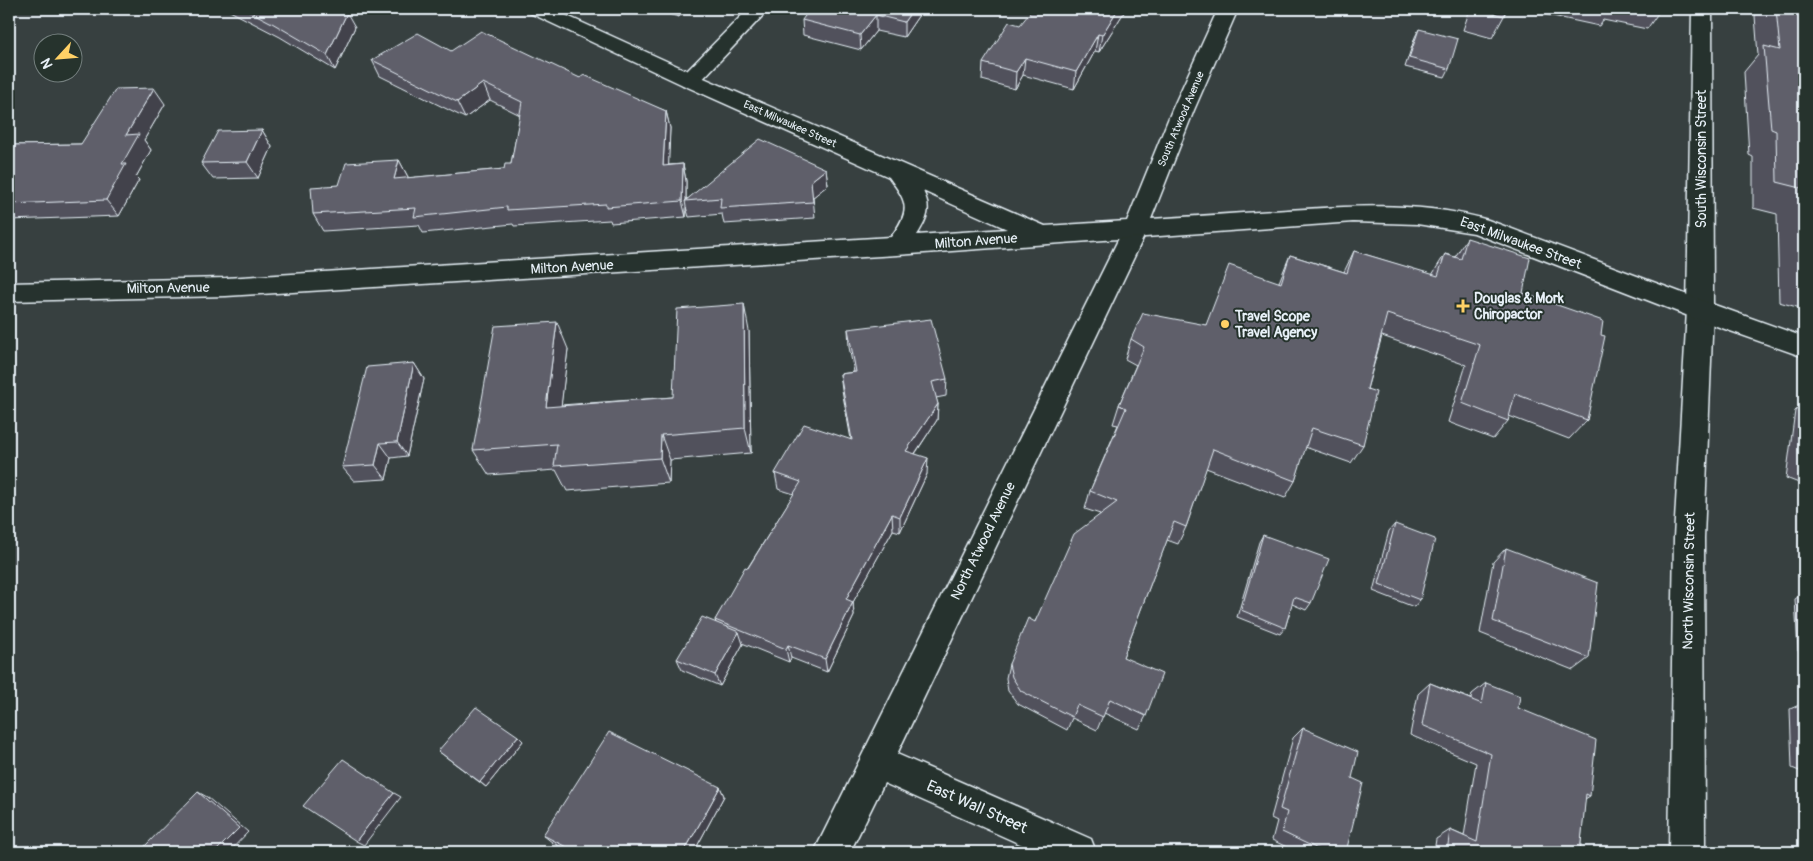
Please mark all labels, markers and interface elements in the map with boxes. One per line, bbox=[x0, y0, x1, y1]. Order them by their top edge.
north arrow bbox=[32, 32, 82, 82]
text: N bbox=[37, 55, 56, 71]
street label: South Atwood Avenue bbox=[1155, 69, 1207, 169]
street label: South Wisconsin Street bbox=[1693, 89, 1710, 228]
street label: East Milwaukee Street bbox=[741, 98, 839, 151]
street label: East Milwaukee Street bbox=[1458, 213, 1584, 273]
street label: Milton Avenue bbox=[934, 230, 1018, 252]
street label: Milton Avenue bbox=[530, 256, 614, 278]
street label: Milton Avenue bbox=[126, 279, 210, 297]
place label: Douglas & Mork Chiropactor bbox=[1474, 290, 1564, 323]
marker: Douglas & Mork Chiropactor bbox=[1456, 299, 1470, 313]
place label: Travel Scope Travel Agency bbox=[1234, 308, 1317, 341]
marker: Travel Scope Travel Agency bbox=[1219, 318, 1231, 330]
street label: North Atwood Avenue bbox=[947, 479, 1019, 603]
street label: North Wisconsin Street bbox=[1679, 512, 1699, 650]
street label: East Wall Street bbox=[923, 776, 1031, 838]

